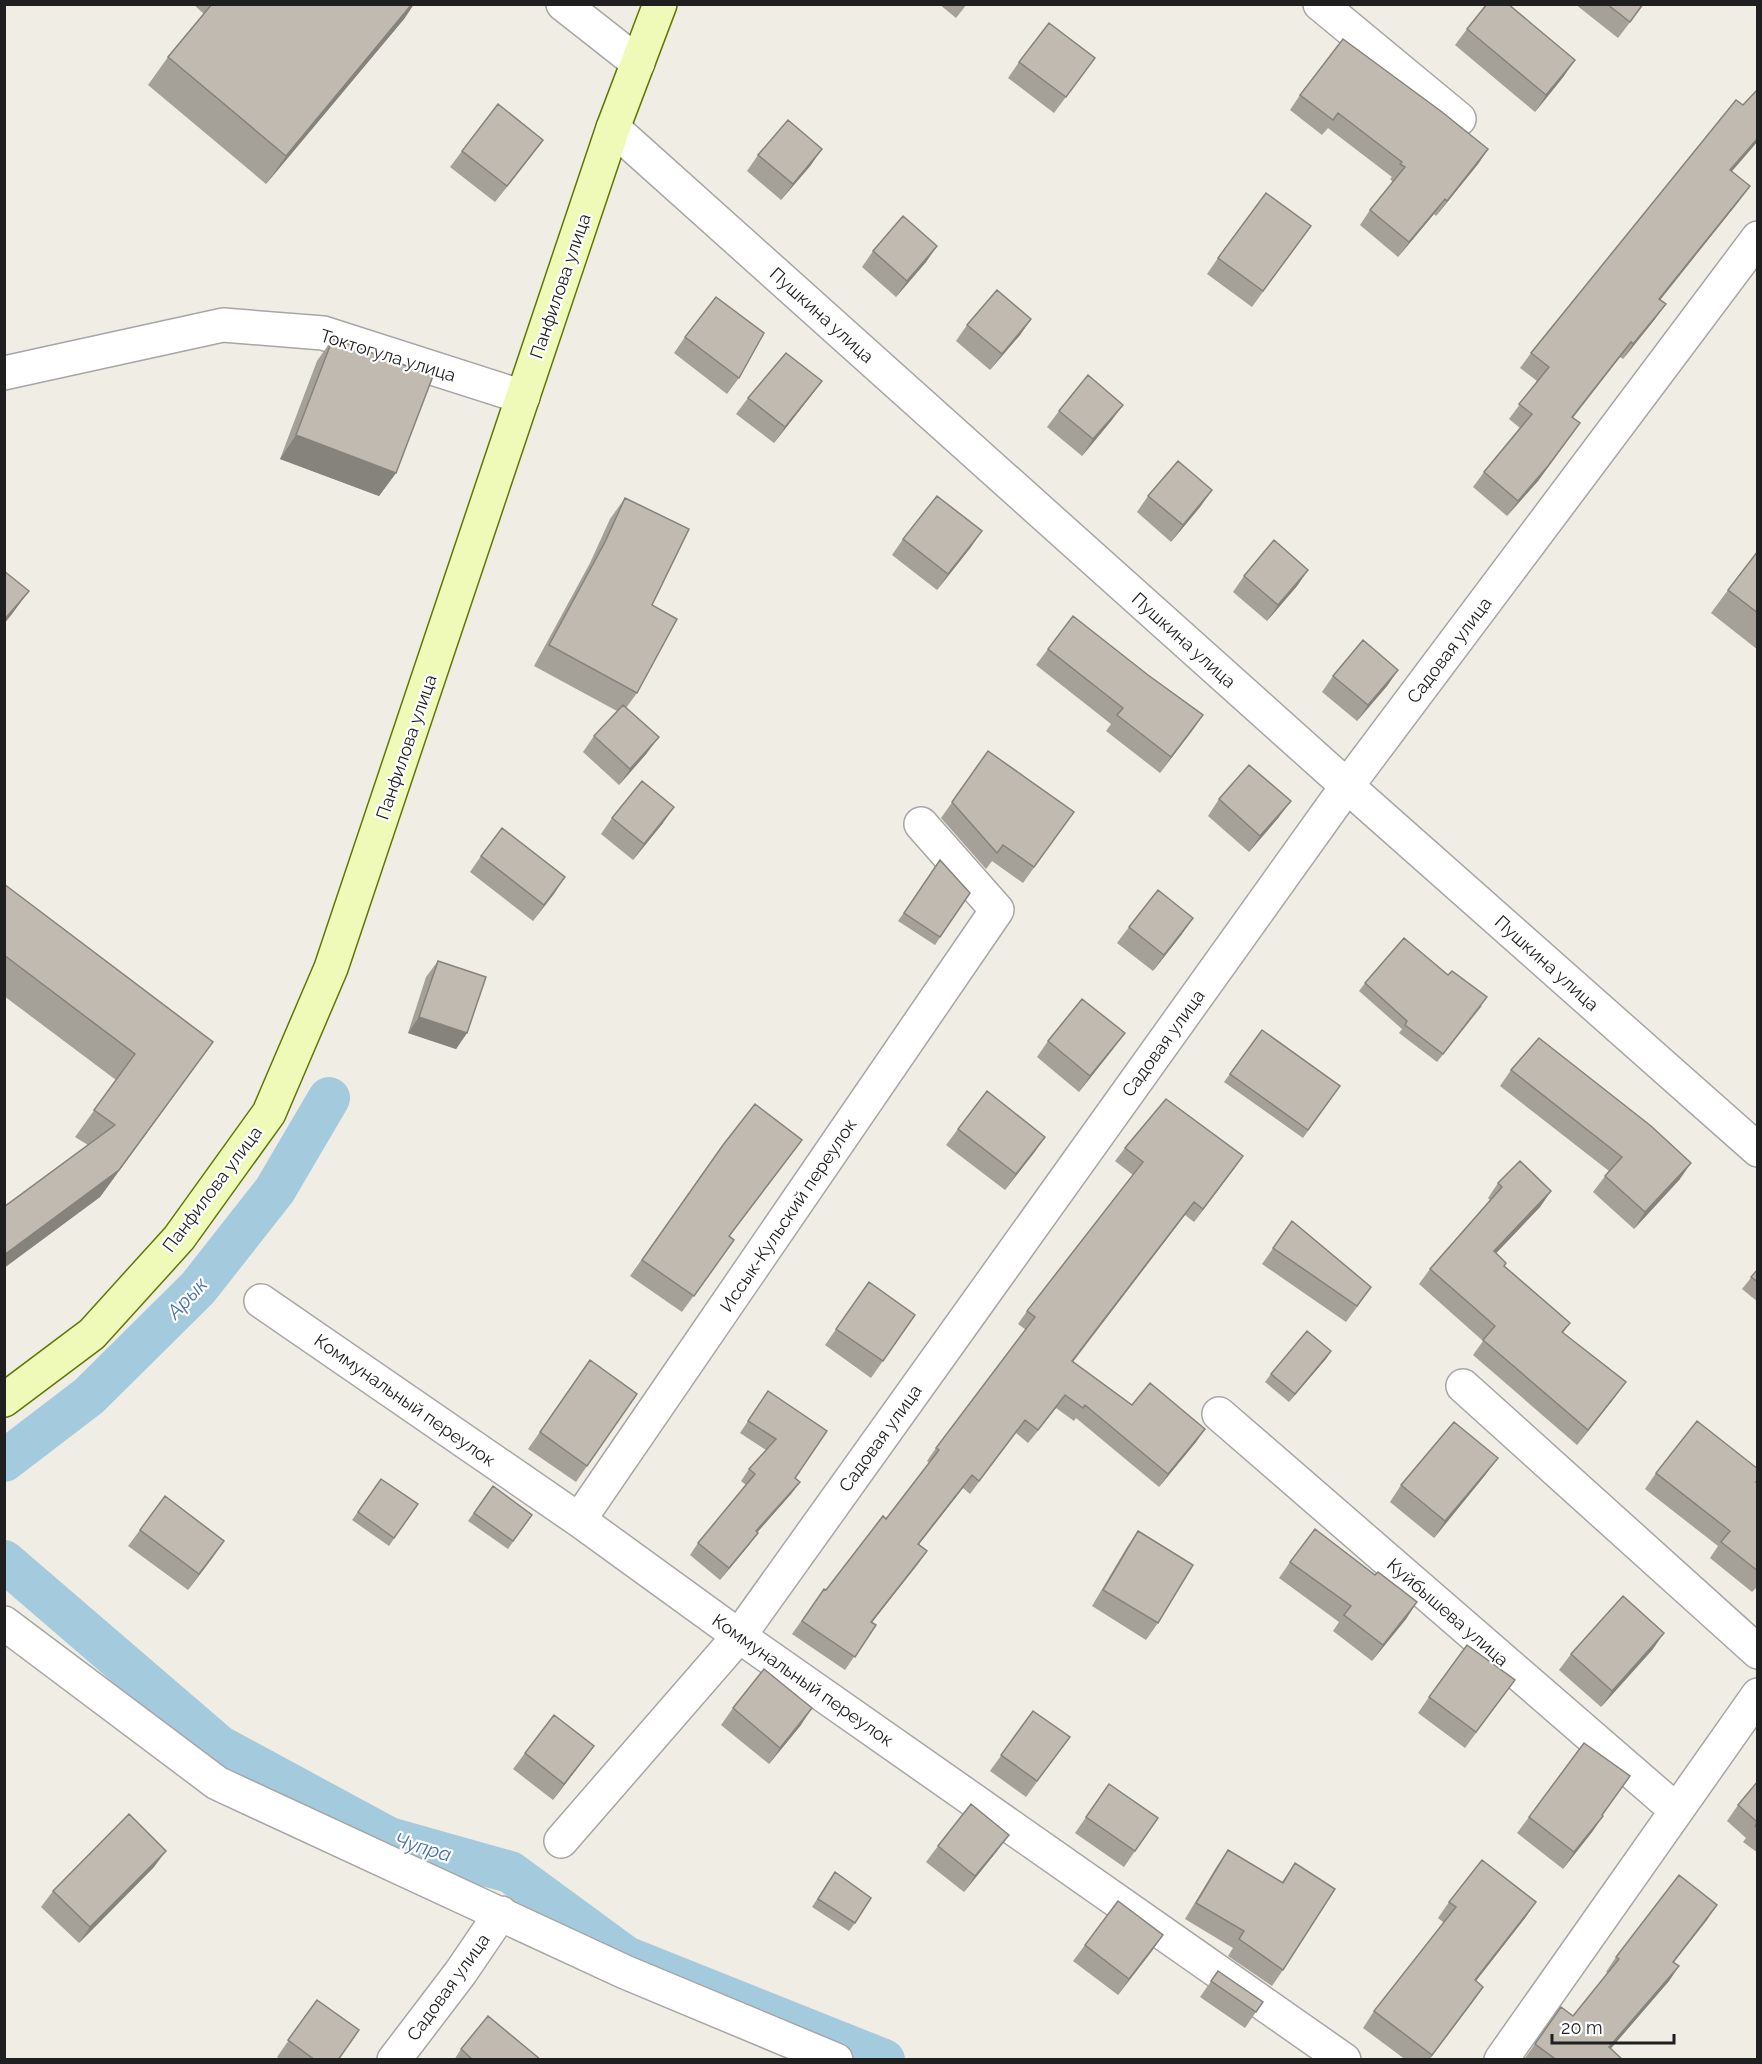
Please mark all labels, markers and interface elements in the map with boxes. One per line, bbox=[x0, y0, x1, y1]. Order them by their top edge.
street label: Панфилова улица bbox=[525, 211, 595, 361]
street label: Пушкина улица bbox=[766, 263, 878, 367]
street label: Токтогула улица bbox=[318, 324, 458, 386]
street label: Пушкина улица bbox=[1128, 588, 1240, 692]
street label: Садовая улица bbox=[1402, 593, 1496, 707]
street label: Панфилова улица bbox=[371, 672, 441, 822]
street label: Пушкина улица bbox=[1491, 911, 1603, 1015]
street label: Садовая улица bbox=[1117, 985, 1209, 1101]
street label: Иссык-Кульский переулок bbox=[715, 1114, 861, 1316]
street label: Панфилова улица bbox=[158, 1122, 266, 1256]
water label: Арык bbox=[161, 1272, 212, 1325]
street label: Коммунальный переулок bbox=[310, 1329, 500, 1471]
street label: Садовая улица bbox=[834, 1380, 926, 1496]
street label: Куйбышева улица bbox=[1383, 1554, 1513, 1670]
street label: Коммунальный переулок bbox=[708, 1609, 898, 1751]
water label: Чупра bbox=[392, 1827, 454, 1867]
street label: Садовая улица bbox=[402, 1929, 494, 2045]
scale bar bbox=[1552, 2007, 1674, 2045]
text: 20 m bbox=[1561, 2017, 1603, 2038]

